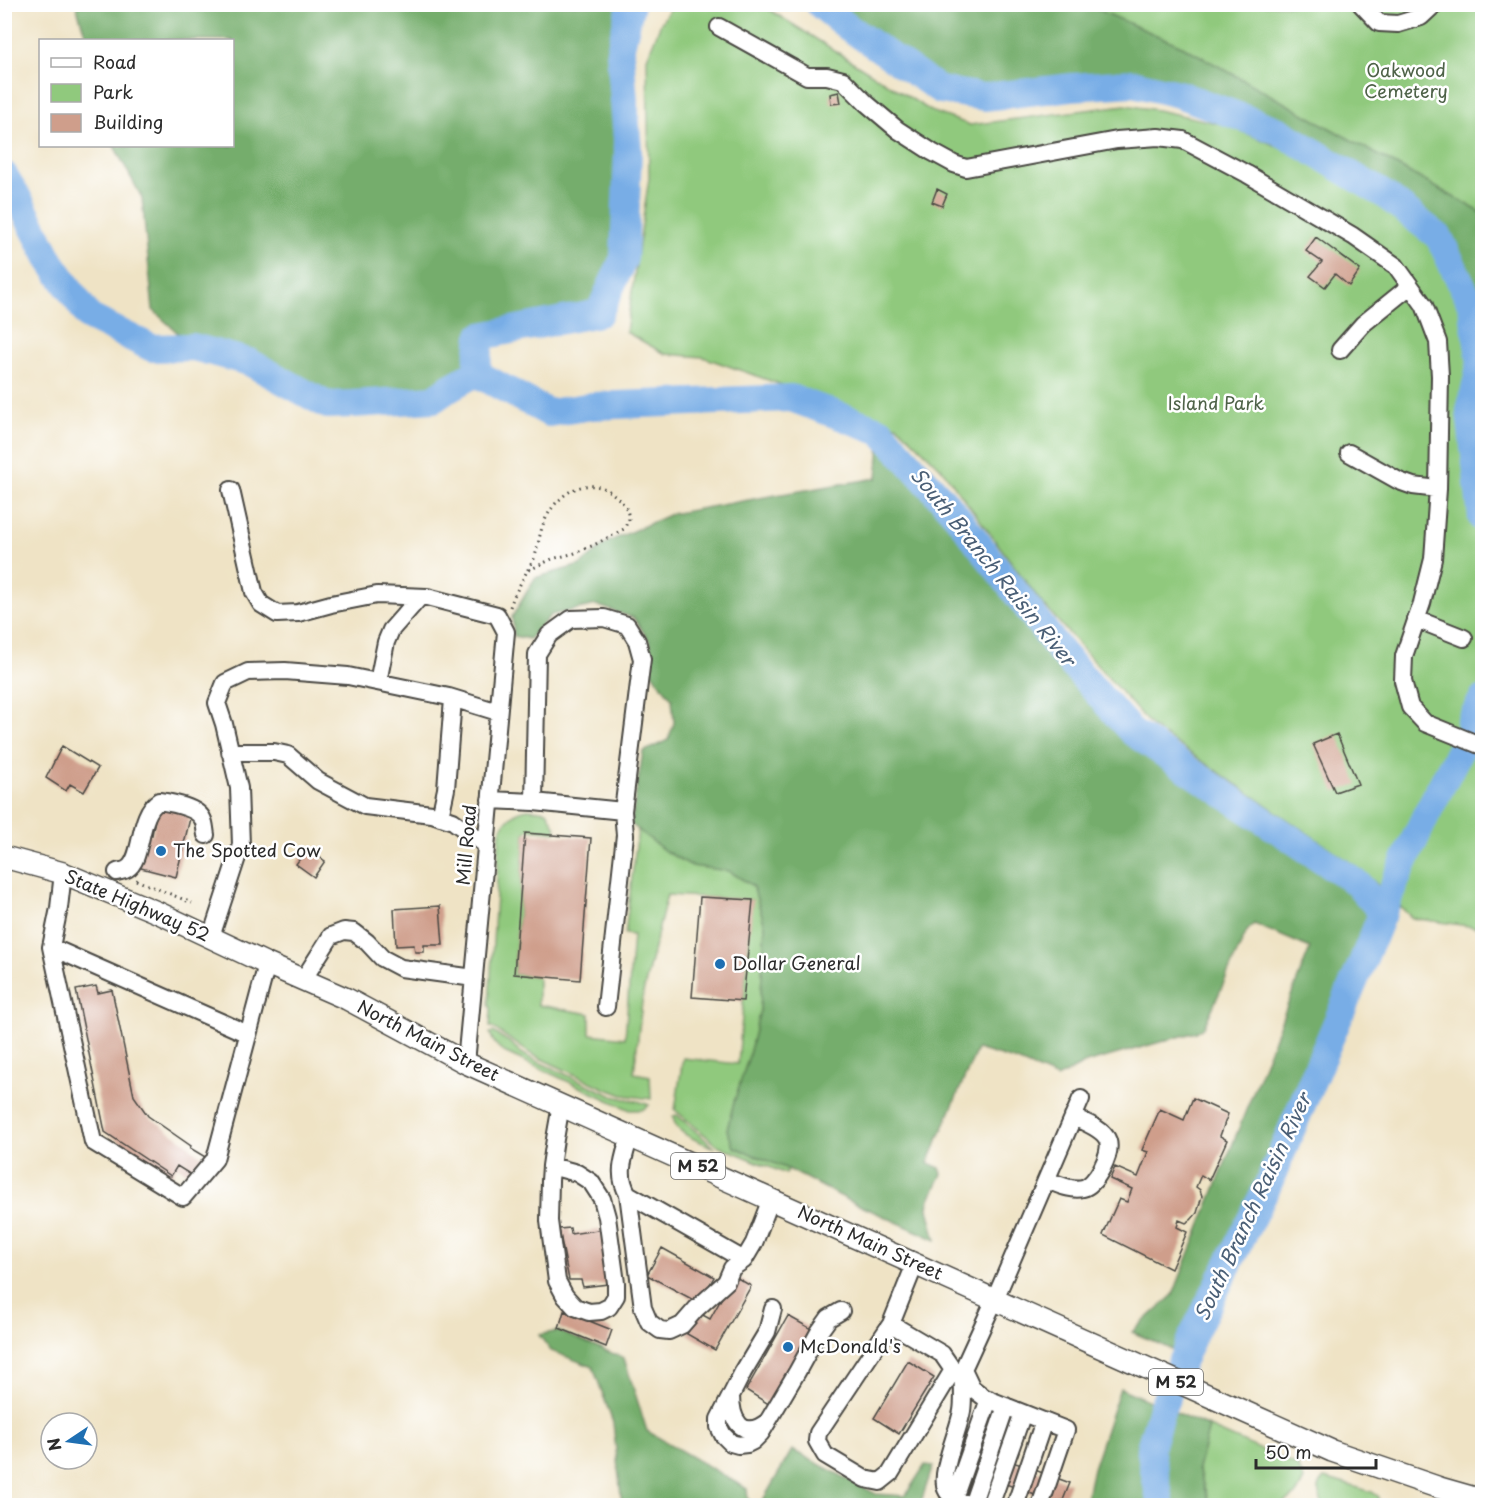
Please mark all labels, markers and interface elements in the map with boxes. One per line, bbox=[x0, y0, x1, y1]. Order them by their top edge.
legend bbox=[39, 39, 234, 147]
text: Road bbox=[93, 48, 137, 75]
park label: Oakwood Cemetery bbox=[1364, 56, 1448, 104]
text: Park bbox=[93, 78, 133, 105]
text: Building bbox=[93, 108, 163, 135]
park label: Island Park bbox=[1168, 389, 1264, 416]
water label: South Branch Raisin River bbox=[904, 461, 1085, 674]
street label: Mill Road bbox=[449, 803, 482, 886]
place label: The Spotted Cow bbox=[173, 836, 321, 863]
marker: The Spotted Cow bbox=[154, 844, 168, 858]
street label: State Highway 52 bbox=[61, 862, 215, 947]
place label: Dollar General bbox=[732, 949, 861, 976]
marker: Dollar General bbox=[713, 957, 727, 971]
street label: North Main Street bbox=[353, 992, 504, 1087]
water label: South Branch Raisin River bbox=[1186, 1085, 1319, 1325]
road number: M 52 bbox=[671, 1153, 725, 1179]
street label: North Main Street bbox=[794, 1198, 947, 1286]
place label: McDonald's bbox=[800, 1332, 901, 1359]
marker: McDonald's bbox=[781, 1340, 795, 1354]
road number: M 52 bbox=[1149, 1369, 1203, 1395]
north arrow bbox=[39, 1411, 99, 1471]
scale bar bbox=[1256, 1432, 1376, 1470]
text: N bbox=[40, 1436, 67, 1453]
text: 50 m bbox=[1265, 1438, 1312, 1465]

